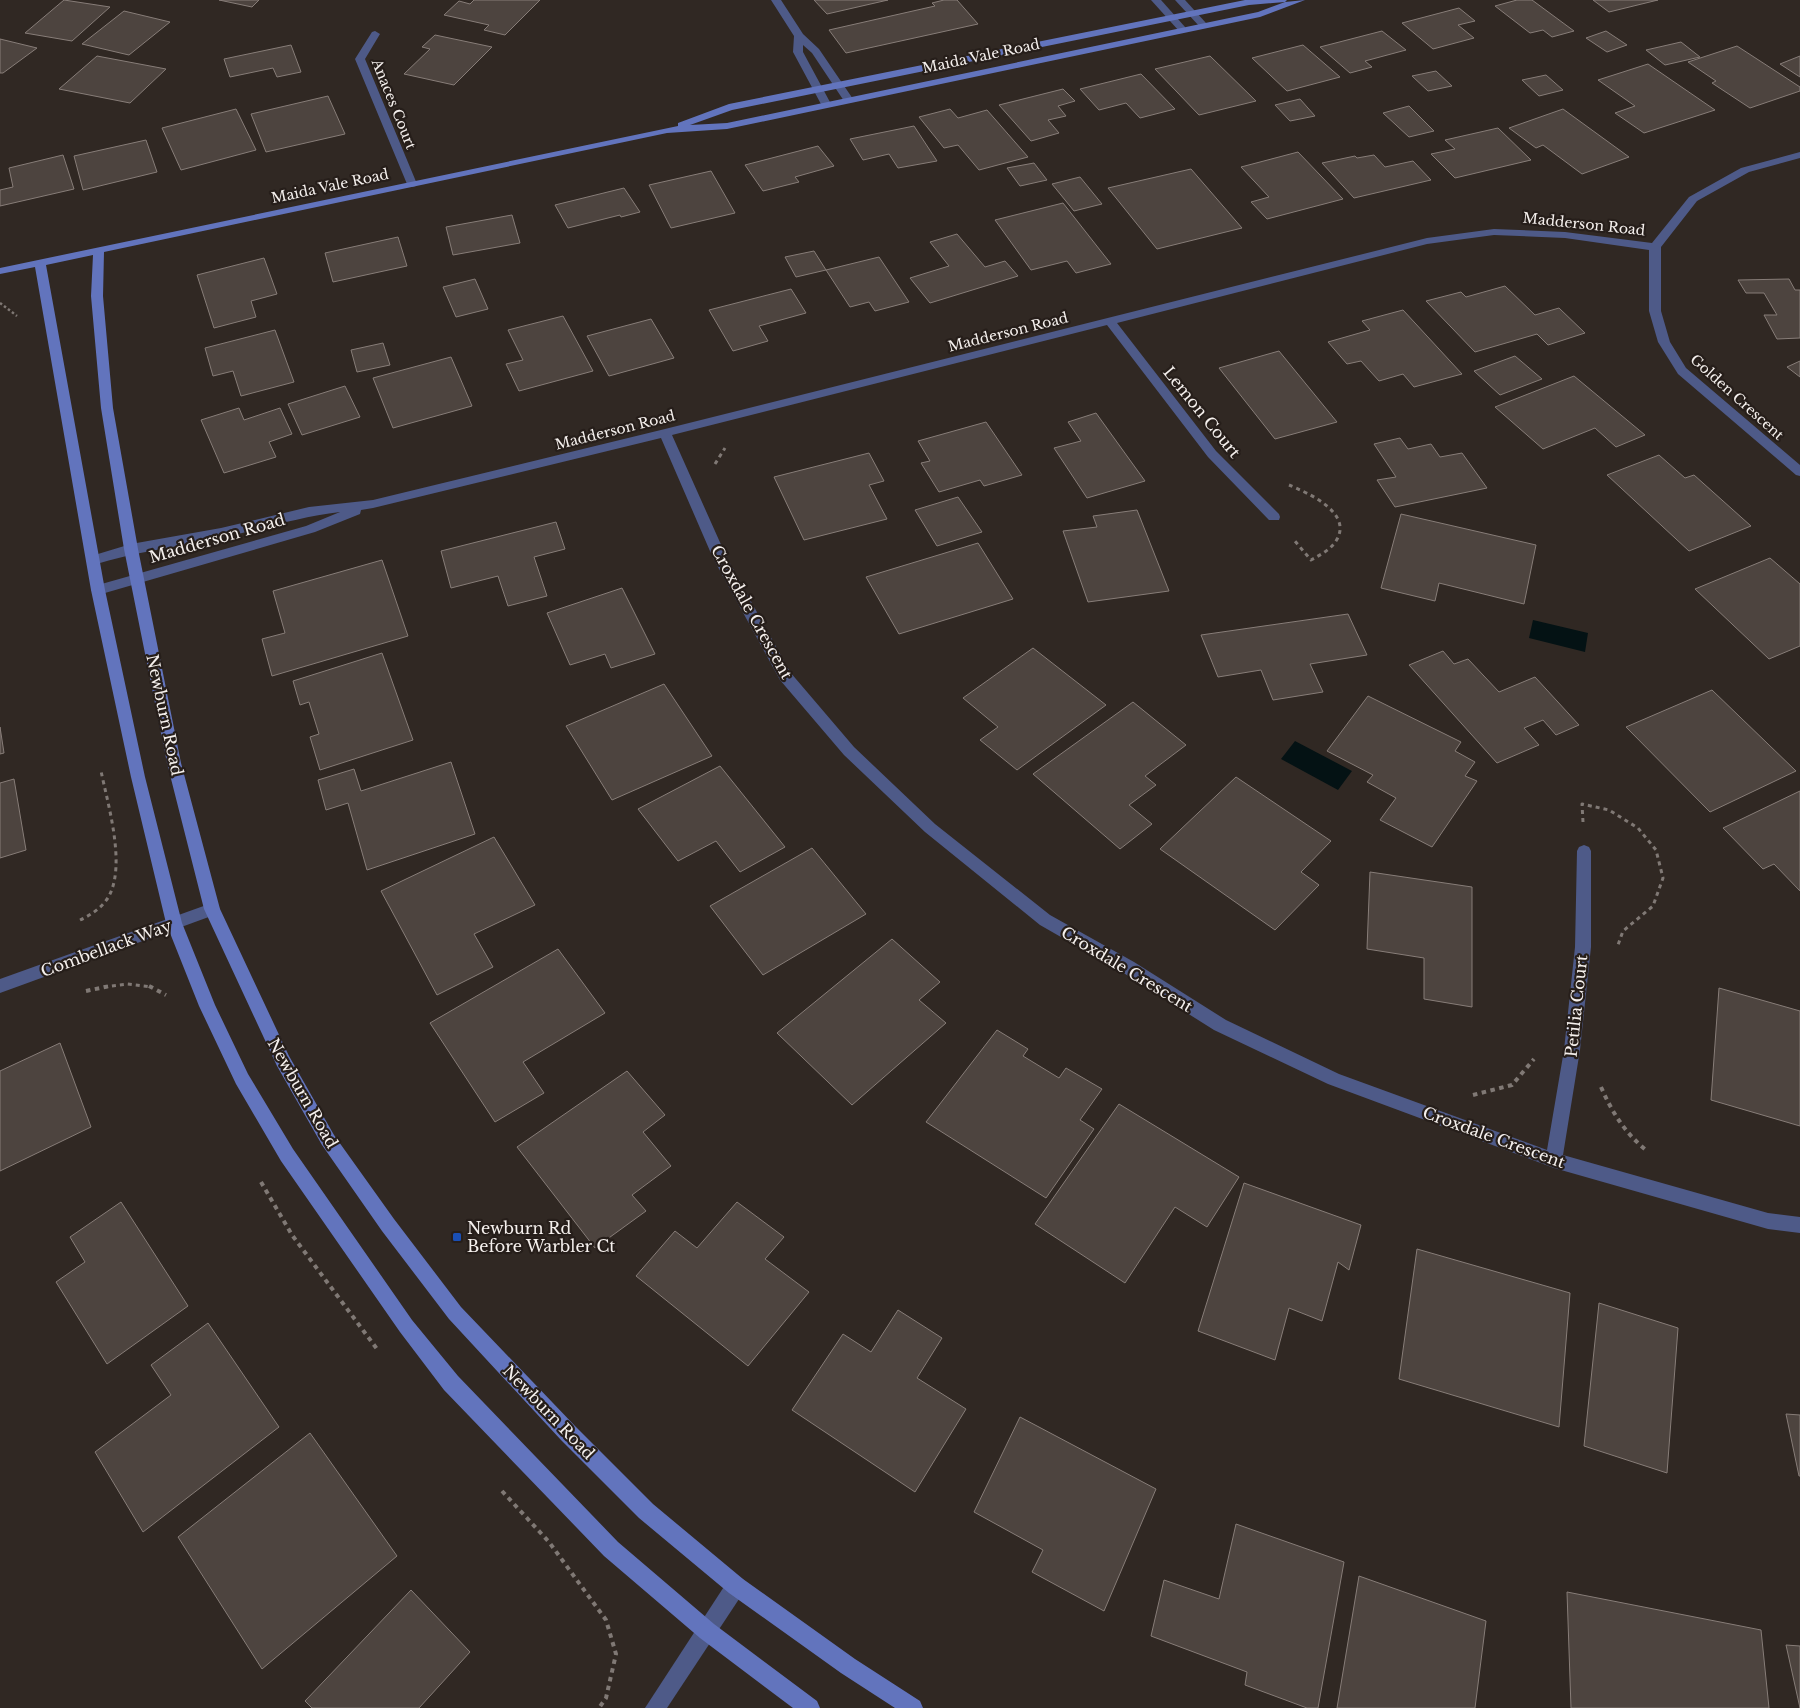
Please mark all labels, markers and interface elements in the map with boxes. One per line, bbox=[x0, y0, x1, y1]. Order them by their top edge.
street label: Maida Vale Road bbox=[921, 35, 1042, 77]
street label: Anaces Court bbox=[367, 55, 421, 152]
street label: Maida Vale Road bbox=[270, 165, 391, 207]
street label: Madderson Road bbox=[1522, 209, 1647, 239]
street label: Madderson Road bbox=[946, 308, 1070, 356]
street label: Golden Crescent bbox=[1687, 350, 1788, 444]
street label: Lemon Court bbox=[1159, 362, 1245, 462]
street label: Madderson Road bbox=[553, 406, 677, 454]
street label: Madderson Road bbox=[147, 509, 288, 567]
street label: Croxdale Crescent bbox=[707, 542, 797, 682]
street label: Newburn Road bbox=[142, 652, 188, 778]
street label: Combellack Way bbox=[38, 915, 175, 981]
street label: Croxdale Crescent bbox=[1058, 922, 1196, 1016]
street label: Petilia Court bbox=[1561, 954, 1591, 1058]
street label: Newburn Road bbox=[263, 1034, 343, 1152]
street label: Croxdale Crescent bbox=[1420, 1102, 1568, 1172]
place label: Newburn Rd Before Warbler Ct bbox=[467, 1218, 615, 1256]
marker: Newburn Rd Before Warbler Ct bbox=[451, 1231, 463, 1243]
street label: Newburn Road bbox=[499, 1361, 599, 1464]

